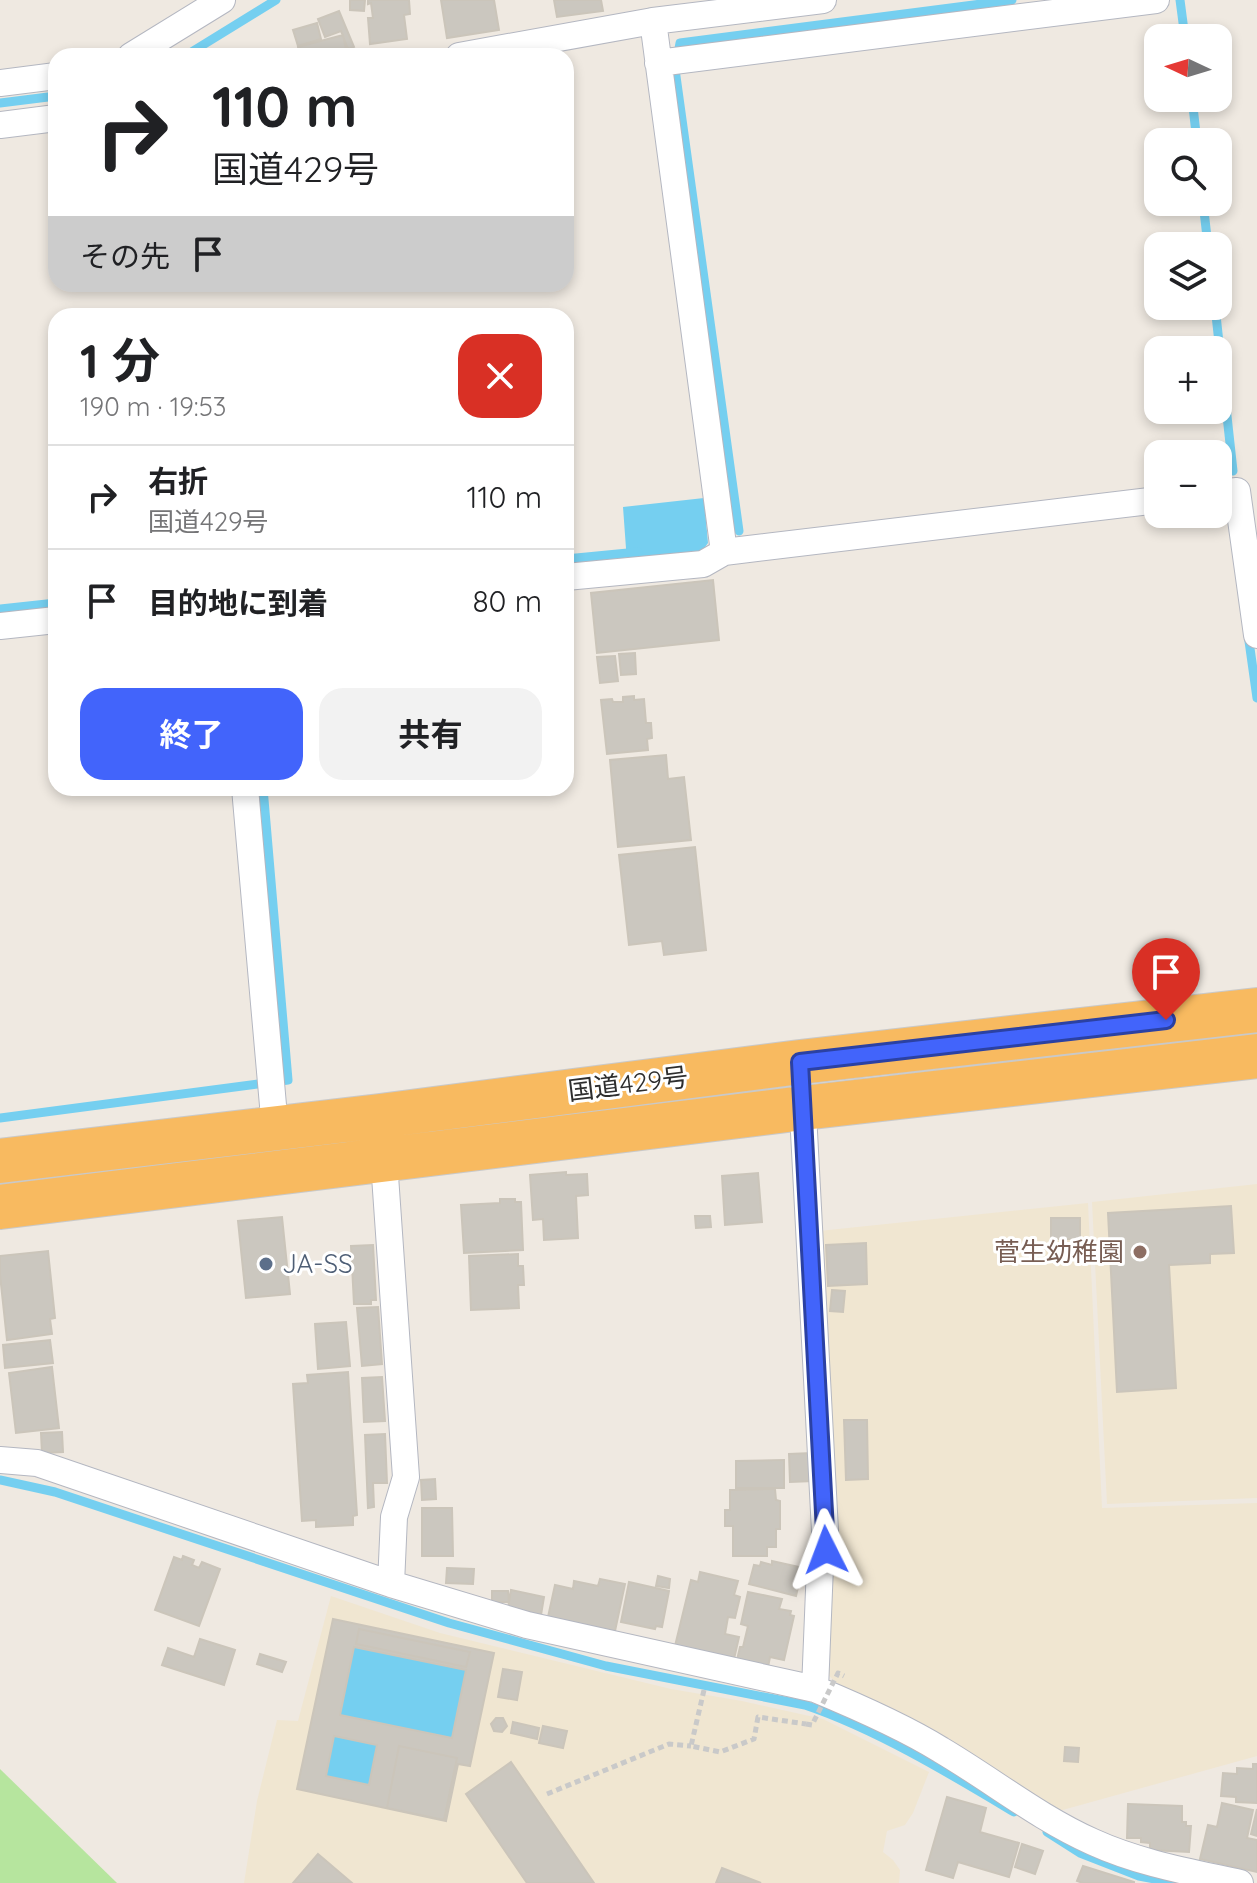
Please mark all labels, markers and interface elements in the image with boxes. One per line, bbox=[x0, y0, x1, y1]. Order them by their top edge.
north arrow bbox=[1144, 24, 1232, 112]
map controls bbox=[1144, 24, 1232, 528]
text: 110 m bbox=[212, 71, 357, 141]
icon: right bbox=[80, 80, 184, 184]
button: search bbox=[1144, 128, 1232, 216]
text: 国道429号 bbox=[212, 146, 379, 191]
icon: arrive bbox=[186, 232, 230, 276]
button: layers bbox=[1144, 232, 1232, 320]
text: その先 bbox=[80, 237, 170, 275]
text: 1 分 bbox=[80, 330, 160, 390]
button: close bbox=[458, 334, 542, 418]
button: + bbox=[1144, 336, 1232, 424]
text: 190 m · 19:53 bbox=[80, 390, 226, 423]
button: − bbox=[1144, 440, 1232, 528]
text: 右折 bbox=[148, 462, 208, 500]
icon: right bbox=[80, 475, 124, 519]
text: 110 m bbox=[466, 478, 542, 516]
text: 国道429号 bbox=[148, 505, 269, 538]
icon: arrive bbox=[80, 579, 124, 623]
text: 80 m bbox=[472, 582, 542, 620]
text: 目的地に到着 bbox=[148, 584, 328, 622]
button: 終了 bbox=[80, 688, 303, 780]
button: 共有 bbox=[319, 688, 542, 780]
pin bbox=[1132, 938, 1200, 1020]
icon: arrive bbox=[1144, 950, 1188, 994]
street label: 国道429号 bbox=[566, 1060, 690, 1107]
place label: 菅生幼稚園 bbox=[994, 1235, 1124, 1268]
marker: 菅生幼稚園 bbox=[1131, 1243, 1149, 1261]
place label: JA-SS bbox=[282, 1247, 353, 1280]
marker: JA-SS bbox=[257, 1255, 275, 1273]
position arrow bbox=[784, 1508, 868, 1592]

